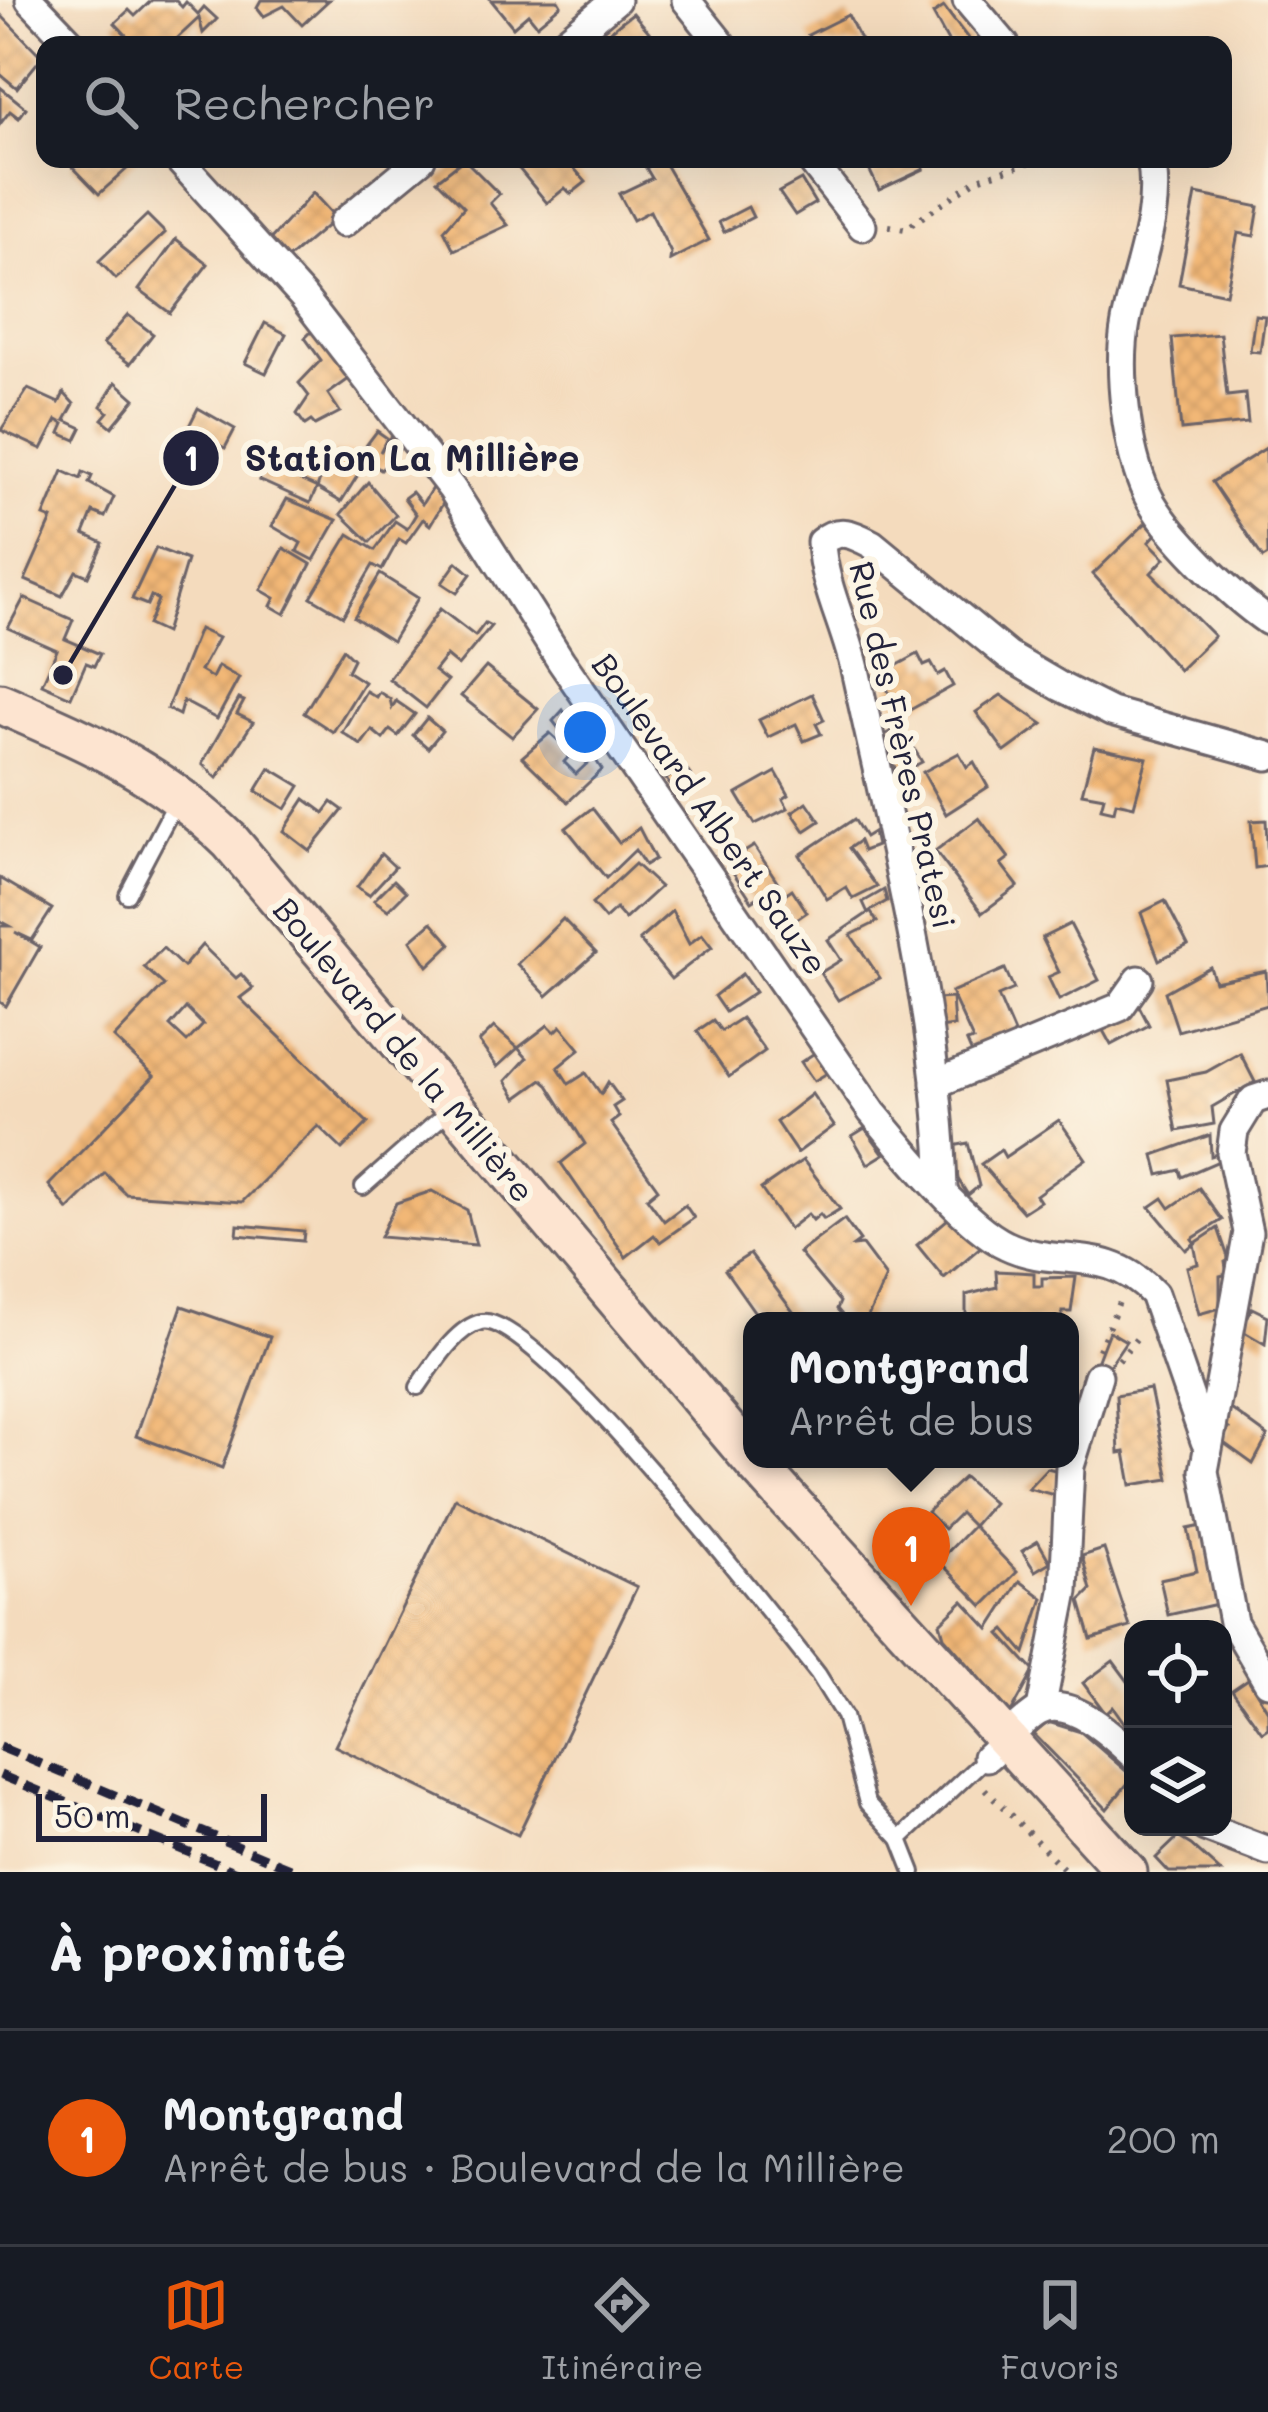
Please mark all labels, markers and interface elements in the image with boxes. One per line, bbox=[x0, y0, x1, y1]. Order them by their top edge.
search box bbox=[36, 36, 1232, 168]
icon: search bbox=[78, 69, 144, 135]
text: Rechercher bbox=[174, 73, 435, 131]
callout: Station La Millière bbox=[161, 422, 603, 494]
text: 1 bbox=[183, 433, 199, 480]
text: Station La Millière bbox=[245, 433, 579, 480]
street label: Rue des Frères Pratesi bbox=[841, 557, 968, 932]
street label: Boulevard Albert Sauze bbox=[584, 644, 839, 982]
your location bbox=[555, 702, 615, 762]
street label: Boulevard de la Millière bbox=[265, 888, 545, 1210]
popup bbox=[743, 1312, 1079, 1468]
text: Montgrand bbox=[788, 1336, 1030, 1394]
text: Arrêt de bus bbox=[788, 1394, 1034, 1445]
pin: 1 bbox=[872, 1507, 950, 1606]
map controls bbox=[1124, 1620, 1232, 1836]
button: locate bbox=[1124, 1620, 1232, 1728]
button: layers bbox=[1124, 1728, 1232, 1836]
scale bar bbox=[36, 1788, 267, 1841]
text: 50 m bbox=[54, 1793, 130, 1836]
text: À proximité bbox=[48, 1917, 346, 1984]
text: Montgrand bbox=[162, 2083, 404, 2141]
text: 1 bbox=[78, 2112, 96, 2163]
text: 200 m bbox=[1107, 2112, 1220, 2163]
text: Arrêt de bus · Boulevard de la Millière bbox=[162, 2141, 905, 2192]
tab: Carte bbox=[149, 2272, 244, 2387]
tab: Itinéraire bbox=[541, 2272, 703, 2387]
tab: Favoris bbox=[1001, 2272, 1119, 2387]

